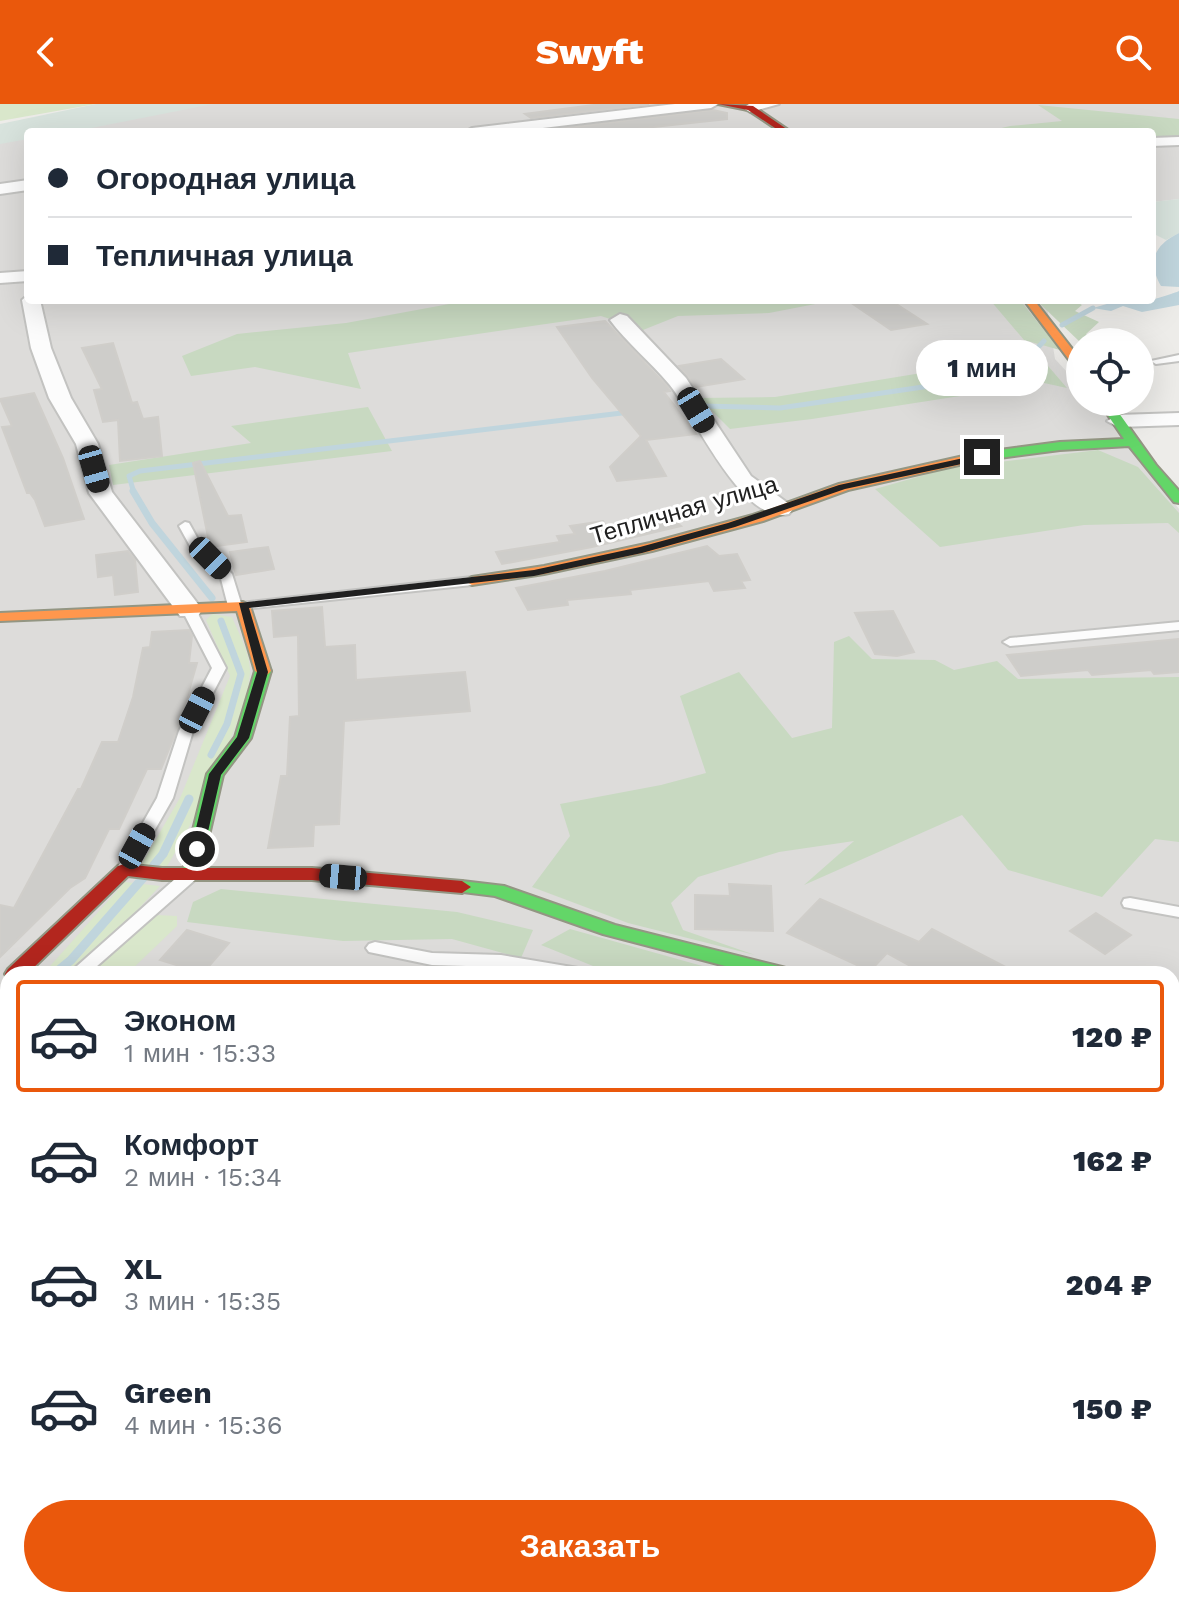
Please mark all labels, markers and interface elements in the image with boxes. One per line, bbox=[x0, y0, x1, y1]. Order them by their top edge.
icon: back bbox=[24, 30, 68, 74]
icon: search bbox=[1111, 30, 1155, 74]
text: Swyft bbox=[536, 31, 643, 73]
text: Огородная улица bbox=[96, 161, 355, 196]
text: Тепличная улица bbox=[96, 238, 353, 273]
map controls bbox=[1066, 328, 1154, 416]
button: locate bbox=[1066, 328, 1154, 416]
callout: 1 мин bbox=[916, 341, 1048, 397]
text: 1 мин bbox=[947, 353, 1017, 383]
car bbox=[673, 383, 719, 437]
route end bbox=[964, 439, 1000, 475]
car bbox=[76, 443, 112, 495]
street label: Тепличная улица bbox=[587, 470, 781, 550]
car bbox=[185, 533, 235, 583]
car bbox=[175, 683, 219, 737]
car bbox=[115, 819, 159, 873]
route start bbox=[179, 831, 215, 867]
car bbox=[318, 863, 368, 891]
icon: car bbox=[28, 1000, 100, 1072]
text: Эконом bbox=[124, 1003, 237, 1038]
text: 120 ₽ bbox=[1072, 1019, 1152, 1054]
text: 1 мин · 15:33 bbox=[124, 1038, 276, 1068]
icon: car bbox=[28, 1124, 100, 1196]
text: Комфорт bbox=[124, 1127, 259, 1162]
text: 162 ₽ bbox=[1073, 1143, 1152, 1178]
text: 2 мин · 15:34 bbox=[124, 1162, 282, 1192]
icon: car bbox=[28, 1248, 100, 1320]
text: XL bbox=[124, 1251, 162, 1286]
text: 204 ₽ bbox=[1066, 1267, 1152, 1302]
text: 3 мин · 15:35 bbox=[124, 1286, 281, 1316]
icon: car bbox=[28, 1372, 100, 1444]
text: Green bbox=[124, 1375, 212, 1410]
text: 150 ₽ bbox=[1073, 1391, 1152, 1426]
text: 4 мин · 15:36 bbox=[124, 1410, 283, 1440]
button: Заказать bbox=[24, 1500, 1156, 1592]

